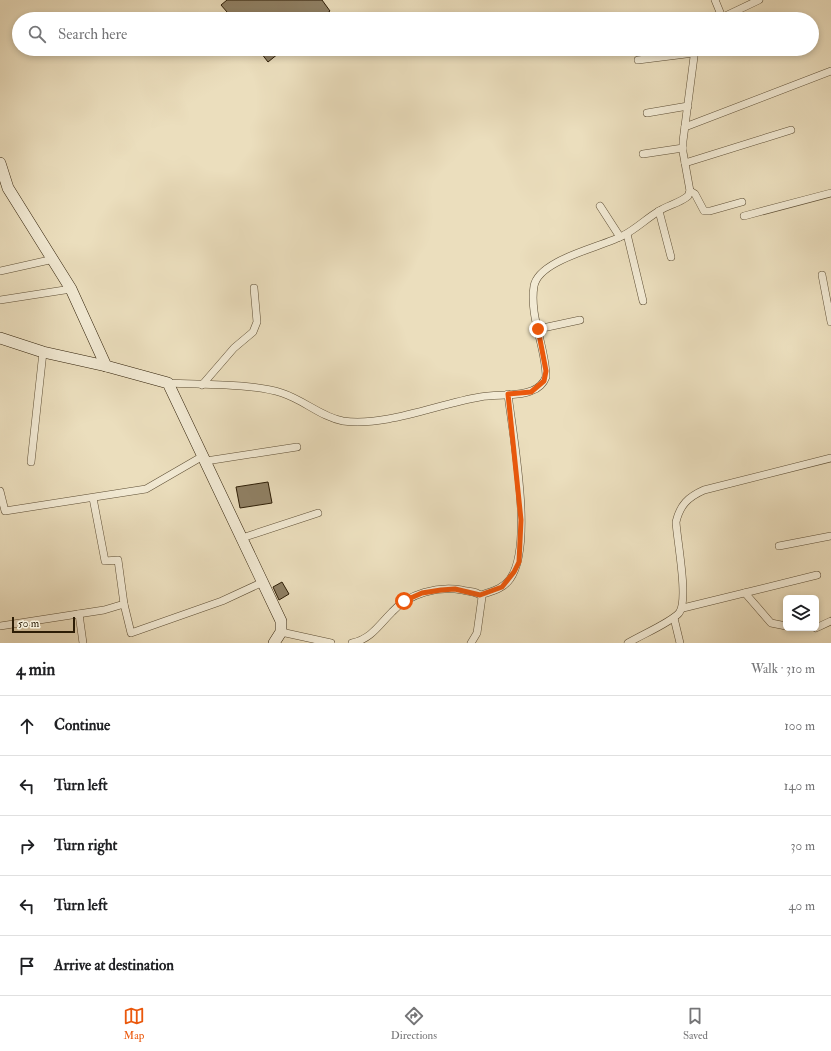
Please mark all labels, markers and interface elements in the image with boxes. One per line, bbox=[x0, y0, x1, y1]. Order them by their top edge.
search box bbox=[12, 12, 819, 56]
icon: search bbox=[26, 23, 48, 45]
text: Search here bbox=[58, 25, 127, 44]
route end bbox=[529, 320, 547, 338]
route start bbox=[395, 592, 413, 610]
map controls bbox=[783, 595, 819, 631]
button: layers bbox=[783, 595, 819, 631]
scale bar bbox=[12, 615, 75, 634]
text: 50 m bbox=[18, 617, 39, 630]
text: 4 min bbox=[16, 659, 55, 680]
text: Walk · 310 m bbox=[751, 661, 815, 677]
icon: ahead bbox=[16, 715, 38, 737]
text: Continue bbox=[54, 716, 110, 735]
text: 100 m bbox=[784, 718, 815, 734]
icon: left bbox=[16, 775, 38, 797]
text: Turn left bbox=[54, 776, 108, 795]
text: 140 m bbox=[784, 778, 815, 794]
icon: right bbox=[16, 835, 38, 857]
text: Turn right bbox=[54, 836, 117, 855]
text: 30 m bbox=[791, 838, 815, 854]
icon: left bbox=[16, 895, 38, 917]
text: Turn left bbox=[54, 896, 108, 915]
text: 40 m bbox=[789, 898, 815, 914]
icon: arrive bbox=[16, 955, 38, 977]
text: Arrive at destination bbox=[54, 956, 174, 975]
tab: Map bbox=[123, 1005, 145, 1042]
tab: Directions bbox=[391, 1005, 437, 1042]
tab: Saved bbox=[683, 1005, 708, 1042]

